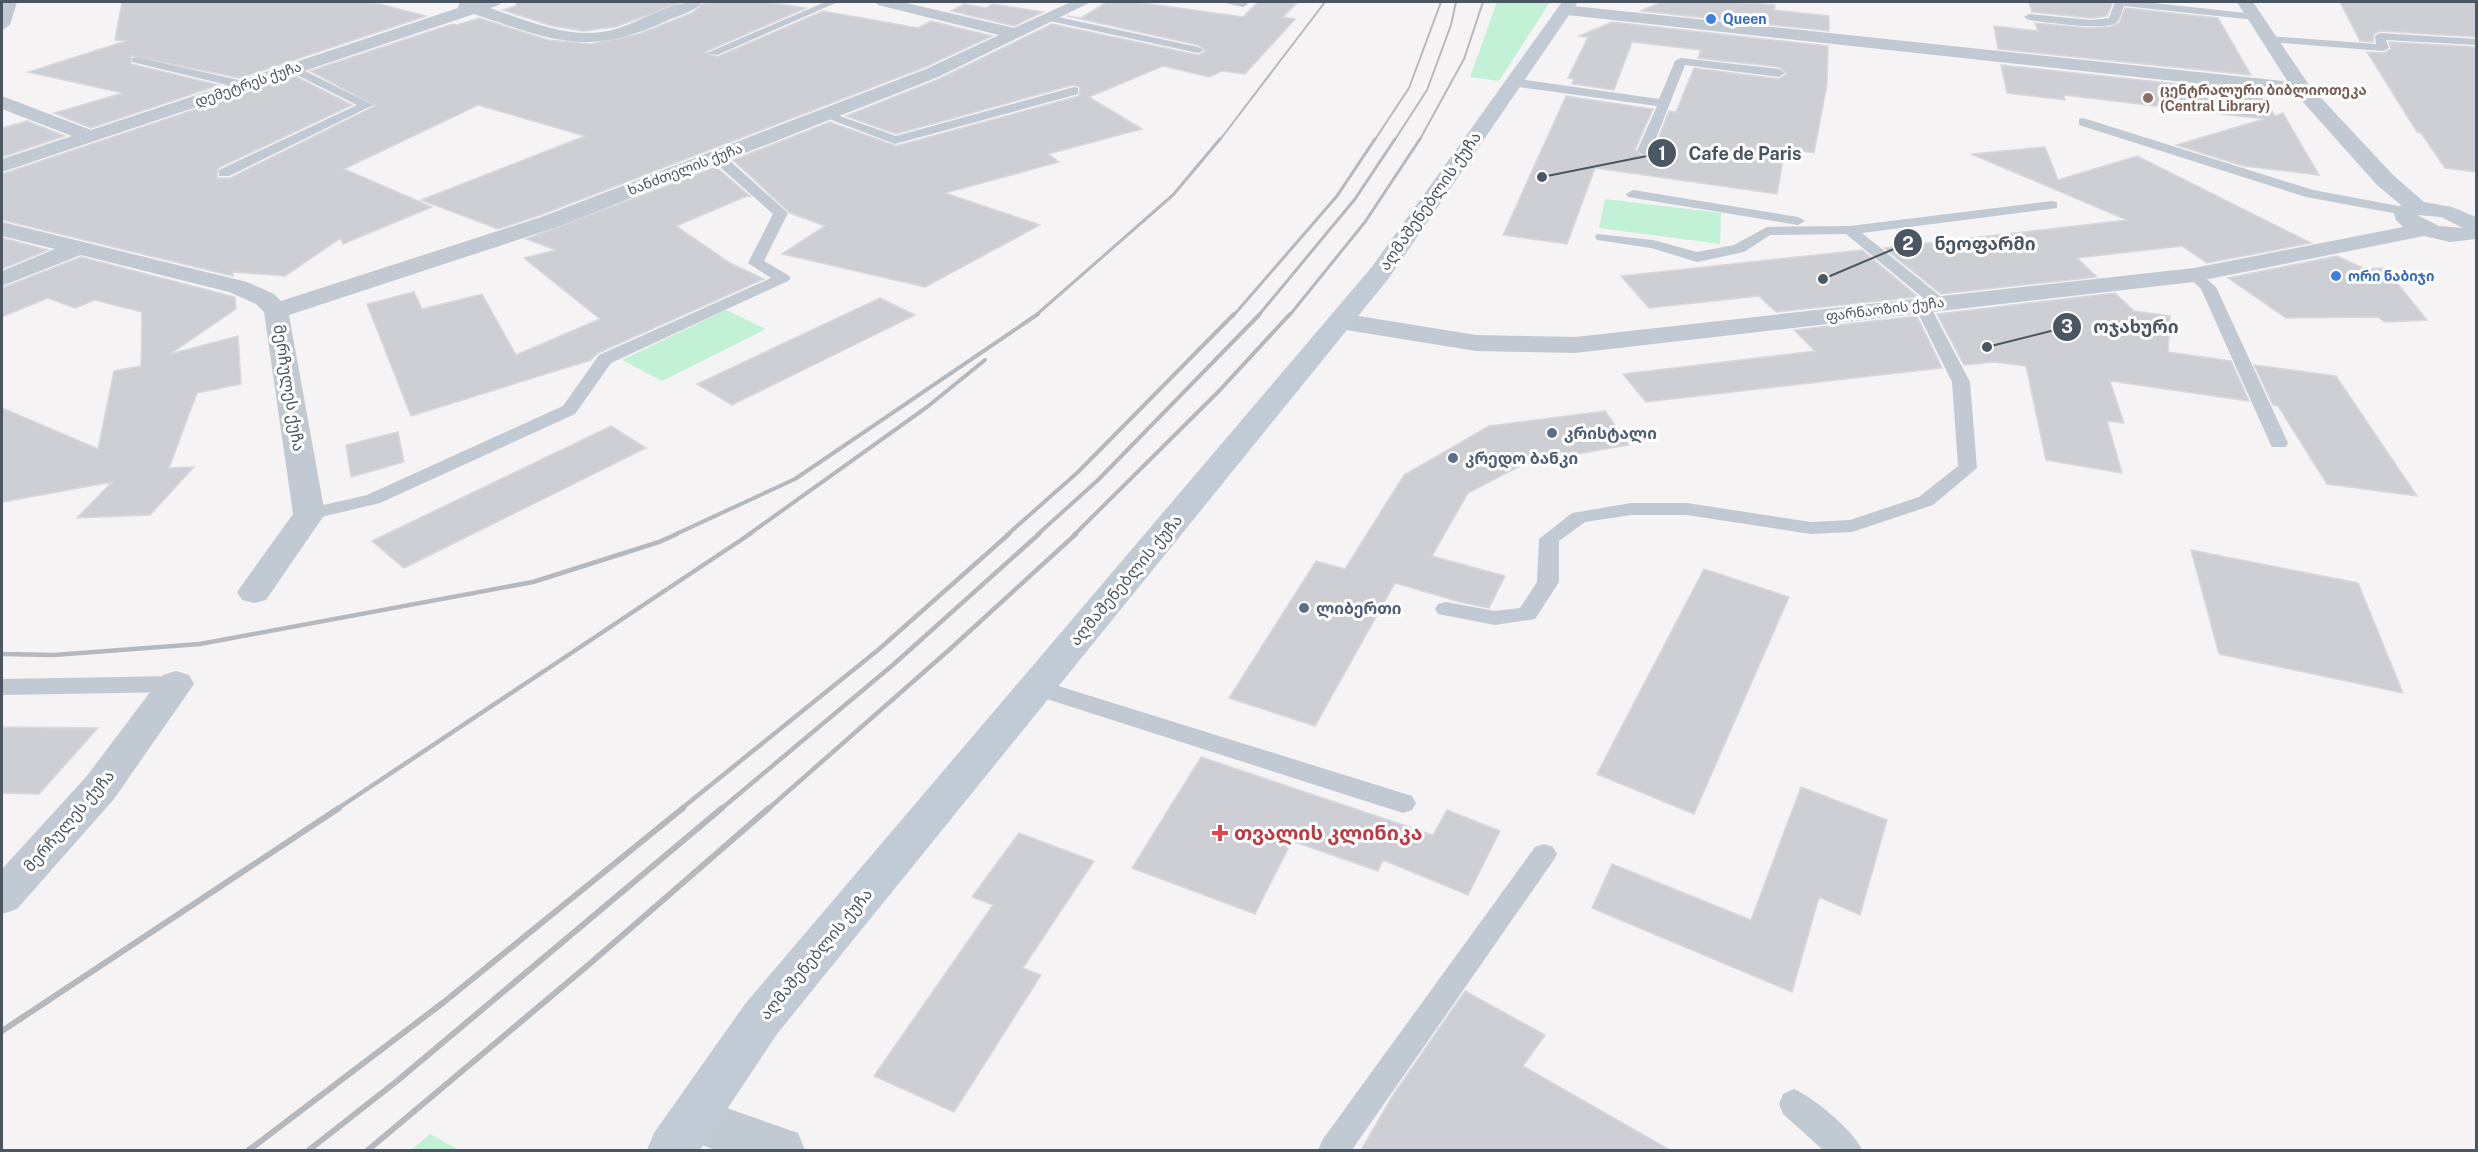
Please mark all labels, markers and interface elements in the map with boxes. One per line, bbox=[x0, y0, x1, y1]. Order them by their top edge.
place label: Queen bbox=[1723, 11, 1767, 27]
marker: Queen bbox=[1704, 12, 1718, 26]
street label: დემეტრეს ქუჩა bbox=[193, 58, 304, 111]
place label: ცენტრალური ბიბლიოთეკა (Central Library) bbox=[2160, 82, 2367, 114]
marker: ცენტრალური ბიბლიოთეკა (Central Library) bbox=[2141, 91, 2155, 105]
street label: აღმაშენებლის ქუჩა bbox=[1375, 128, 1486, 275]
callout: Cafe de Paris bbox=[1647, 135, 1814, 171]
street label: ხანძთელის ქუჩა bbox=[625, 140, 745, 199]
text: 1 bbox=[1658, 143, 1666, 164]
text: Cafe de Paris bbox=[1689, 143, 1801, 164]
callout: ნეოფარმი bbox=[1893, 225, 2048, 261]
text: 2 bbox=[1902, 233, 1914, 254]
text: ნეოფარმი bbox=[1934, 233, 2036, 254]
place label: ორი ნაბიჯი bbox=[2348, 268, 2434, 285]
marker: ორი ნაბიჯი bbox=[2329, 269, 2343, 283]
street label: ფარნაოზის ქუჩა bbox=[1825, 294, 1945, 325]
callout: ოჯახური bbox=[2052, 309, 2191, 345]
text: 3 bbox=[2061, 316, 2073, 337]
text: ოჯახური bbox=[2093, 316, 2179, 337]
street label: მერჩულეს ქუჩა bbox=[269, 323, 308, 453]
place label: კრისტალი bbox=[1564, 424, 1657, 444]
marker: კრისტალი bbox=[1545, 426, 1559, 440]
place label: კრედო ბანკი bbox=[1465, 449, 1578, 469]
marker: კრედო ბანკი bbox=[1446, 451, 1460, 465]
street label: აღმაშენებლის ქუჩა bbox=[1066, 511, 1187, 650]
place label: ლიბერთი bbox=[1316, 599, 1402, 619]
marker: ლიბერთი bbox=[1297, 601, 1311, 615]
street label: მერჩულეს ქუჩა bbox=[20, 766, 119, 876]
place label: თვალის კლინიკა bbox=[1234, 821, 1422, 845]
marker: თვალის კლინიკა bbox=[1211, 824, 1229, 842]
street label: აღმაშენებლის ქუჩა bbox=[756, 885, 877, 1024]

